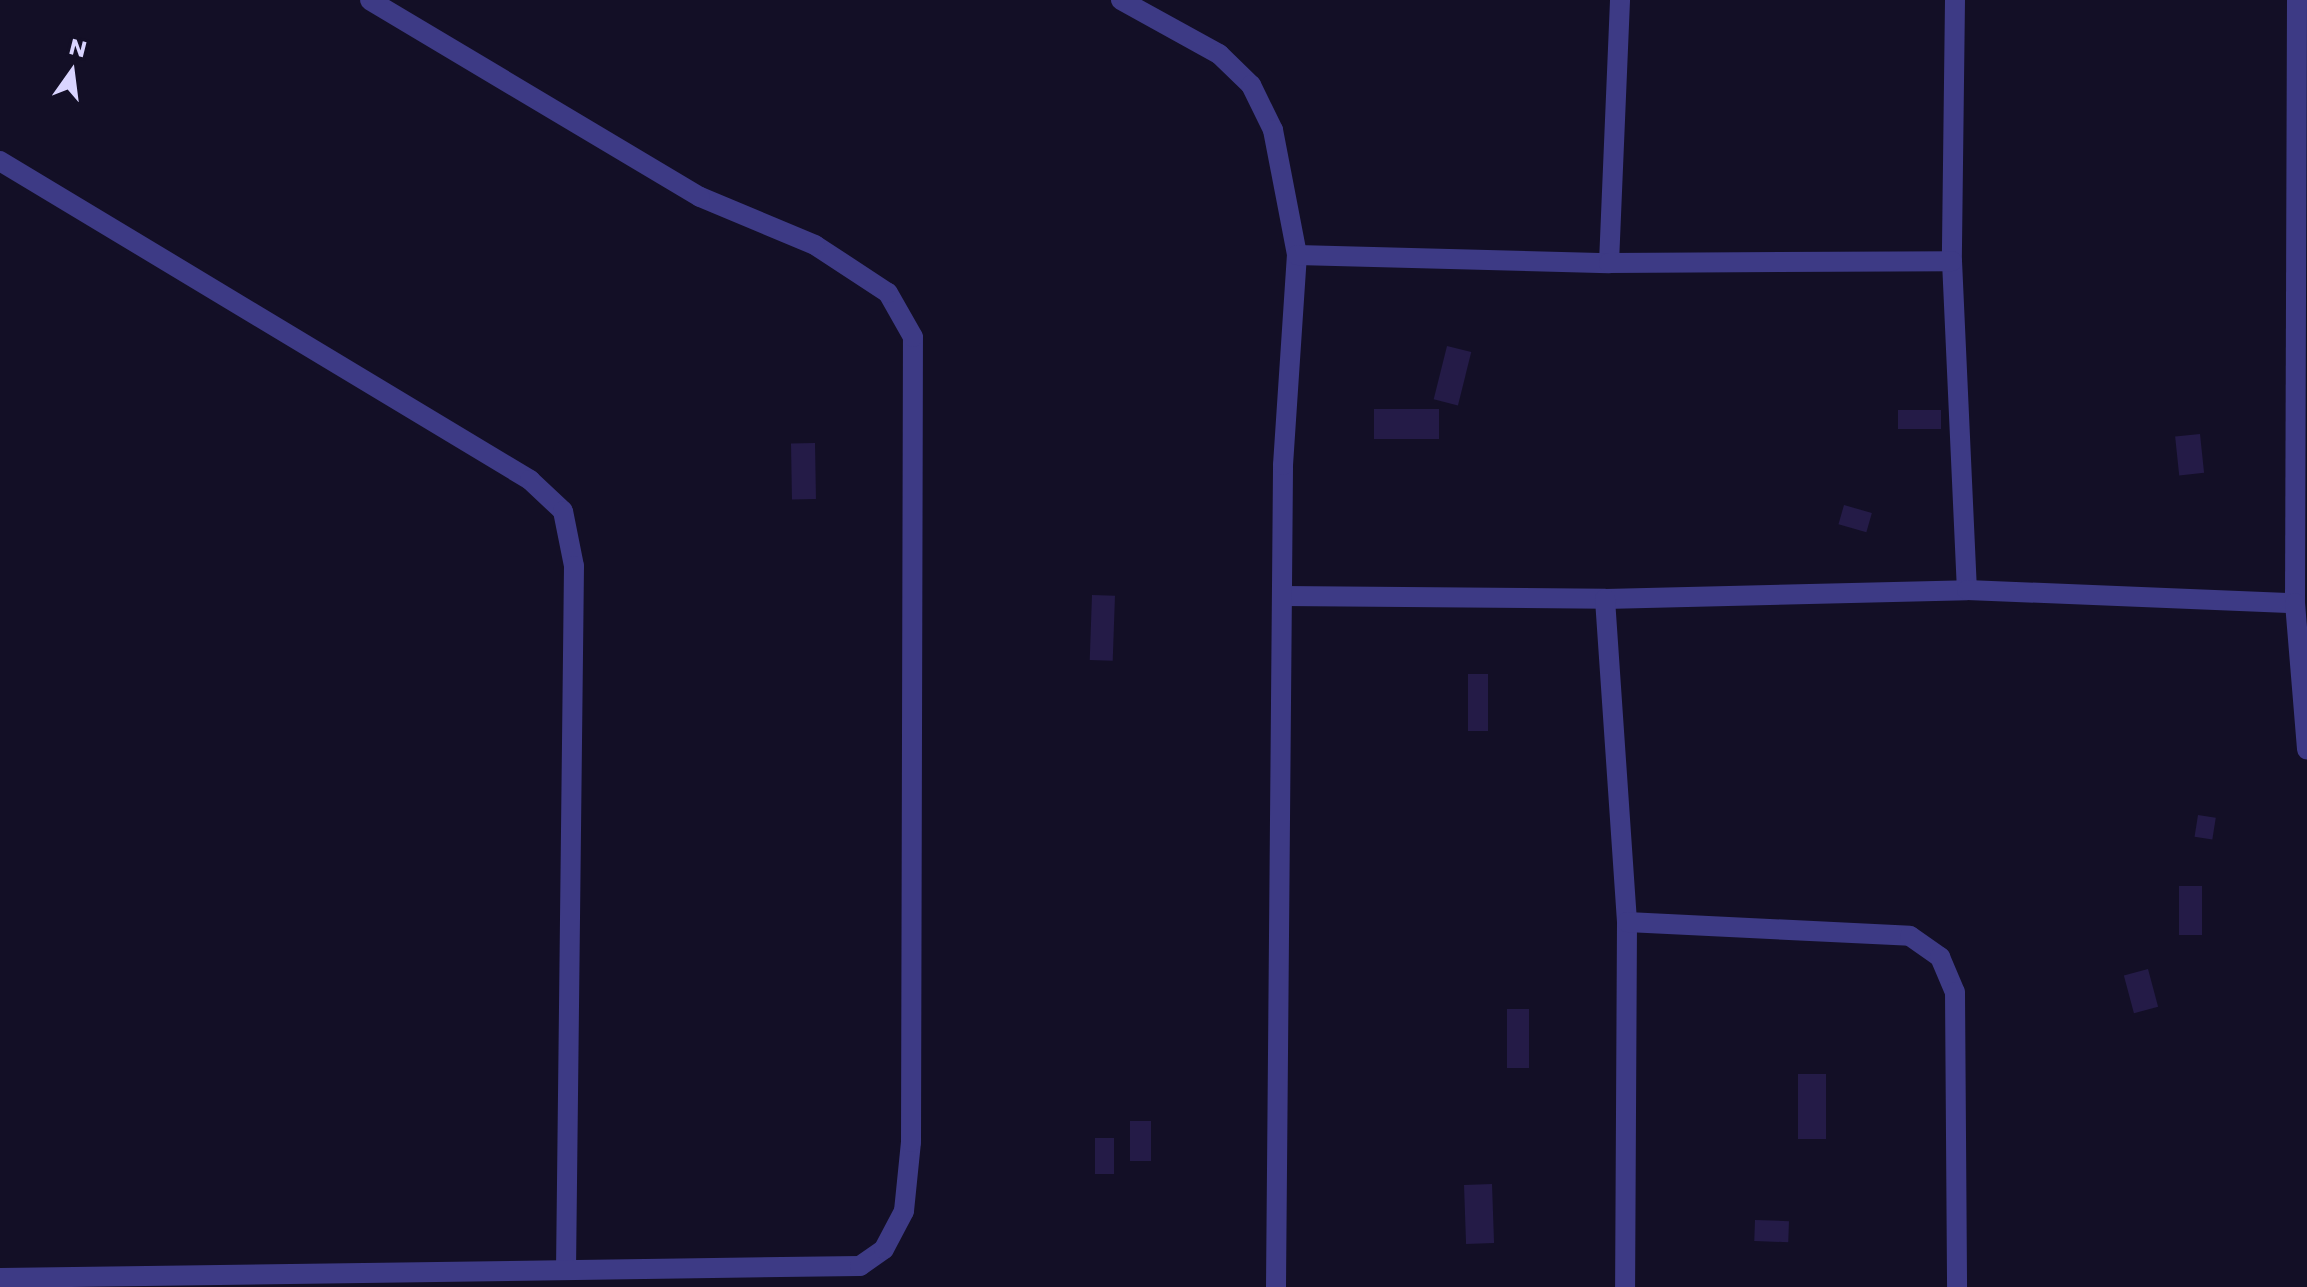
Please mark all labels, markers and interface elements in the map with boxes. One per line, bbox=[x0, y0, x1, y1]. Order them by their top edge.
text: N bbox=[66, 31, 90, 65]
north arrow bbox=[32, 32, 112, 112]

